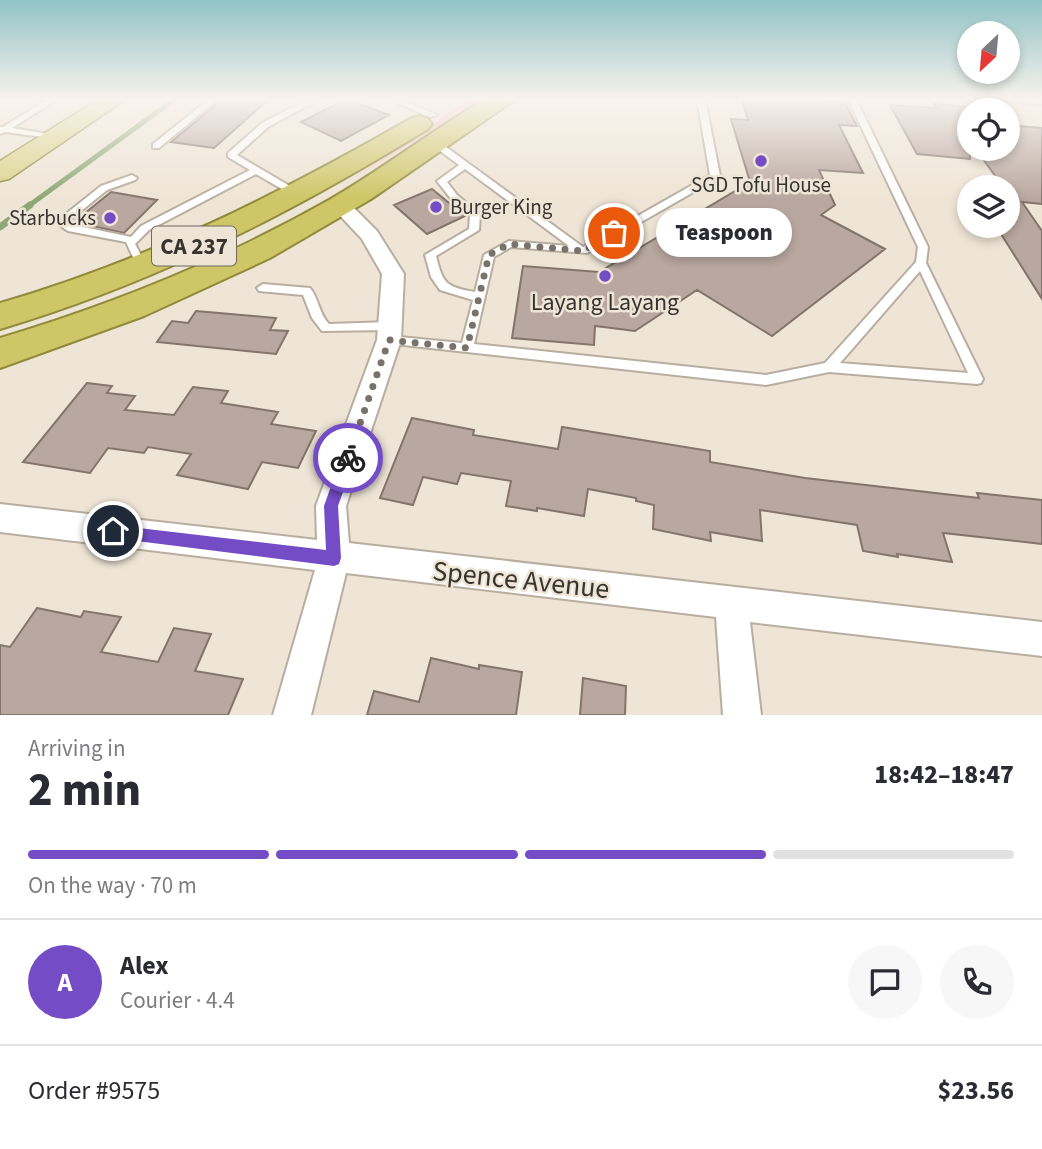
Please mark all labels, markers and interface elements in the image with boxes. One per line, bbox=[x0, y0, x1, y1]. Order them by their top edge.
north arrow bbox=[957, 21, 1020, 84]
map controls bbox=[957, 21, 1020, 238]
button: locate bbox=[957, 98, 1020, 161]
marker: SGD Tofu House bbox=[753, 153, 769, 169]
place label: SGD Tofu House bbox=[691, 170, 831, 200]
button: layers bbox=[957, 175, 1020, 238]
place label: Burger King bbox=[450, 192, 553, 222]
marker: Burger King bbox=[428, 199, 444, 215]
place label: Starbucks bbox=[9, 203, 96, 233]
pin bbox=[584, 203, 644, 263]
callout: Teaspoon bbox=[656, 208, 792, 258]
marker: Starbucks bbox=[102, 210, 118, 226]
icon: bag bbox=[595, 214, 633, 252]
text: Teaspoon bbox=[675, 216, 773, 249]
road number: CA 237 bbox=[152, 227, 236, 266]
marker: Layang Layang bbox=[597, 268, 613, 284]
place label: Layang Layang bbox=[531, 285, 679, 320]
courier bbox=[313, 423, 383, 493]
icon: bike bbox=[329, 439, 367, 477]
pin bbox=[83, 501, 143, 561]
icon: home bbox=[94, 512, 132, 550]
street label: Spence Avenue bbox=[431, 551, 611, 609]
text: Arriving in bbox=[28, 732, 126, 765]
text: 18:42–18:47 bbox=[874, 756, 1014, 793]
text: 2 min bbox=[28, 758, 141, 823]
text: On the way · 70 m bbox=[28, 869, 197, 902]
button: chat bbox=[848, 945, 922, 1019]
button: phone bbox=[940, 945, 1014, 1019]
text: Alex bbox=[120, 947, 169, 984]
text: A bbox=[58, 964, 72, 1001]
text: Courier · 4.4 bbox=[120, 984, 235, 1017]
text: Order #9575 bbox=[28, 1072, 160, 1109]
text: $23.56 bbox=[938, 1072, 1014, 1109]

